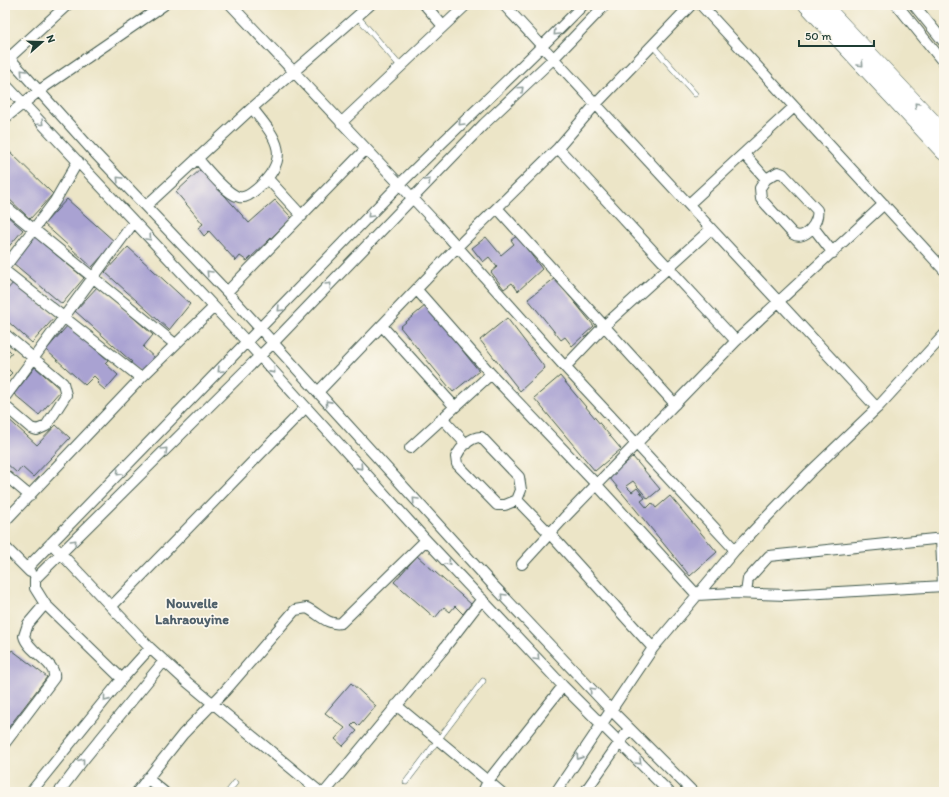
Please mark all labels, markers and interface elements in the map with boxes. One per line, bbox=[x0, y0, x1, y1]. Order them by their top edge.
north arrow bbox=[22, 22, 62, 62]
scale bar bbox=[799, 22, 874, 48]
one-way arrow bbox=[553, 28, 560, 36]
text: 50 m bbox=[805, 29, 831, 43]
text: N bbox=[44, 33, 58, 44]
one-way arrow bbox=[856, 59, 864, 67]
one-way arrow bbox=[20, 69, 28, 77]
one-way arrow bbox=[516, 87, 524, 94]
one-way arrow bbox=[915, 102, 922, 110]
one-way arrow bbox=[37, 118, 44, 126]
one-way arrow bbox=[459, 118, 466, 126]
one-way arrow bbox=[117, 176, 124, 184]
one-way arrow bbox=[423, 178, 431, 186]
one-way arrow bbox=[367, 210, 375, 218]
one-way arrow bbox=[144, 233, 152, 241]
one-way arrow bbox=[206, 270, 214, 278]
one-way arrow bbox=[324, 282, 332, 290]
one-way arrow bbox=[277, 304, 285, 312]
one-way arrow bbox=[217, 365, 225, 373]
one-way arrow bbox=[268, 366, 275, 373]
one-way arrow bbox=[326, 401, 333, 408]
one-way arrow bbox=[160, 447, 168, 455]
one-way arrow bbox=[356, 462, 363, 470]
one-way arrow bbox=[116, 468, 124, 476]
one-way arrow bbox=[413, 498, 420, 505]
one-way arrow bbox=[69, 539, 77, 547]
one-way arrow bbox=[443, 558, 451, 566]
one-way arrow bbox=[500, 593, 508, 601]
district label: Nouvelle Lahraouyine bbox=[155, 595, 229, 628]
one-way arrow bbox=[532, 653, 539, 661]
one-way arrow bbox=[590, 688, 597, 695]
one-way arrow bbox=[104, 694, 111, 701]
one-way arrow bbox=[577, 752, 584, 759]
one-way arrow bbox=[634, 757, 642, 764]
one-way arrow bbox=[77, 758, 84, 765]

